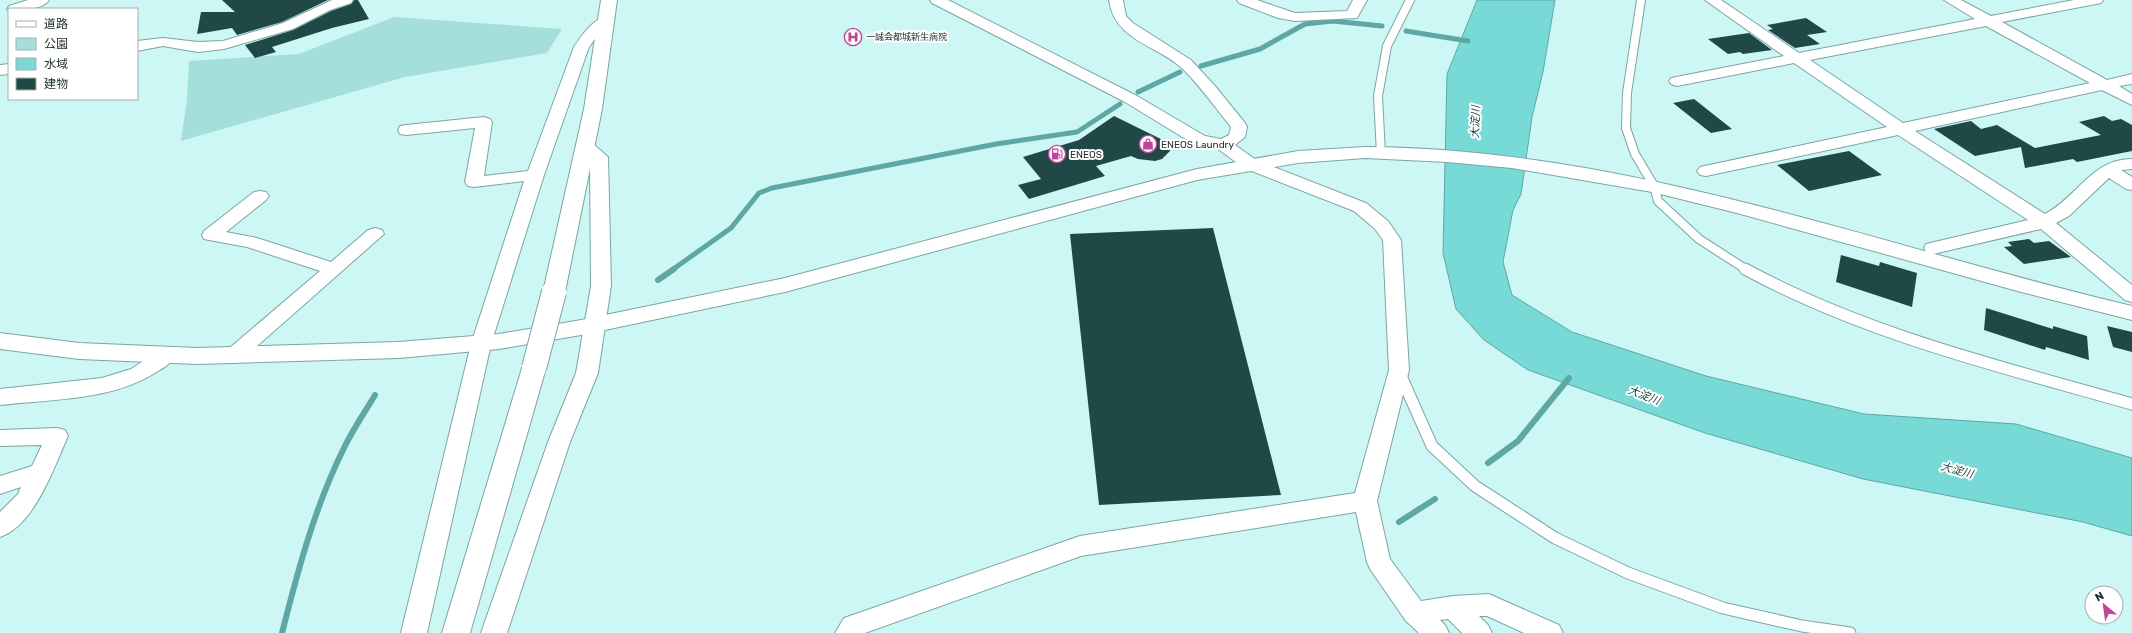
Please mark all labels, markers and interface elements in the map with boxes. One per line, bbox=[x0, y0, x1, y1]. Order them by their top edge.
legend bbox=[8, 8, 138, 100]
text: 道路 bbox=[44, 17, 68, 31]
hospital icon: 一誠会都城新生病院 bbox=[843, 27, 863, 47]
place label: 一誠会都城新生病院 bbox=[866, 32, 947, 42]
text: 公園 bbox=[44, 37, 68, 51]
text: 水域 bbox=[44, 57, 68, 71]
text: 建物 bbox=[44, 77, 68, 91]
water label: 大淀川 bbox=[1468, 104, 1483, 139]
shop icon: ENEOS Laundry bbox=[1138, 134, 1158, 154]
place label: ENEOS Laundry bbox=[1161, 139, 1234, 151]
fuel station icon: ENEOS bbox=[1047, 144, 1067, 164]
place label: ENEOS bbox=[1070, 149, 1102, 161]
water label: 大淀川 bbox=[1626, 383, 1662, 408]
water label: 大淀川 bbox=[1939, 460, 1975, 481]
north arrow bbox=[2084, 585, 2124, 625]
text: N bbox=[2093, 589, 2106, 604]

